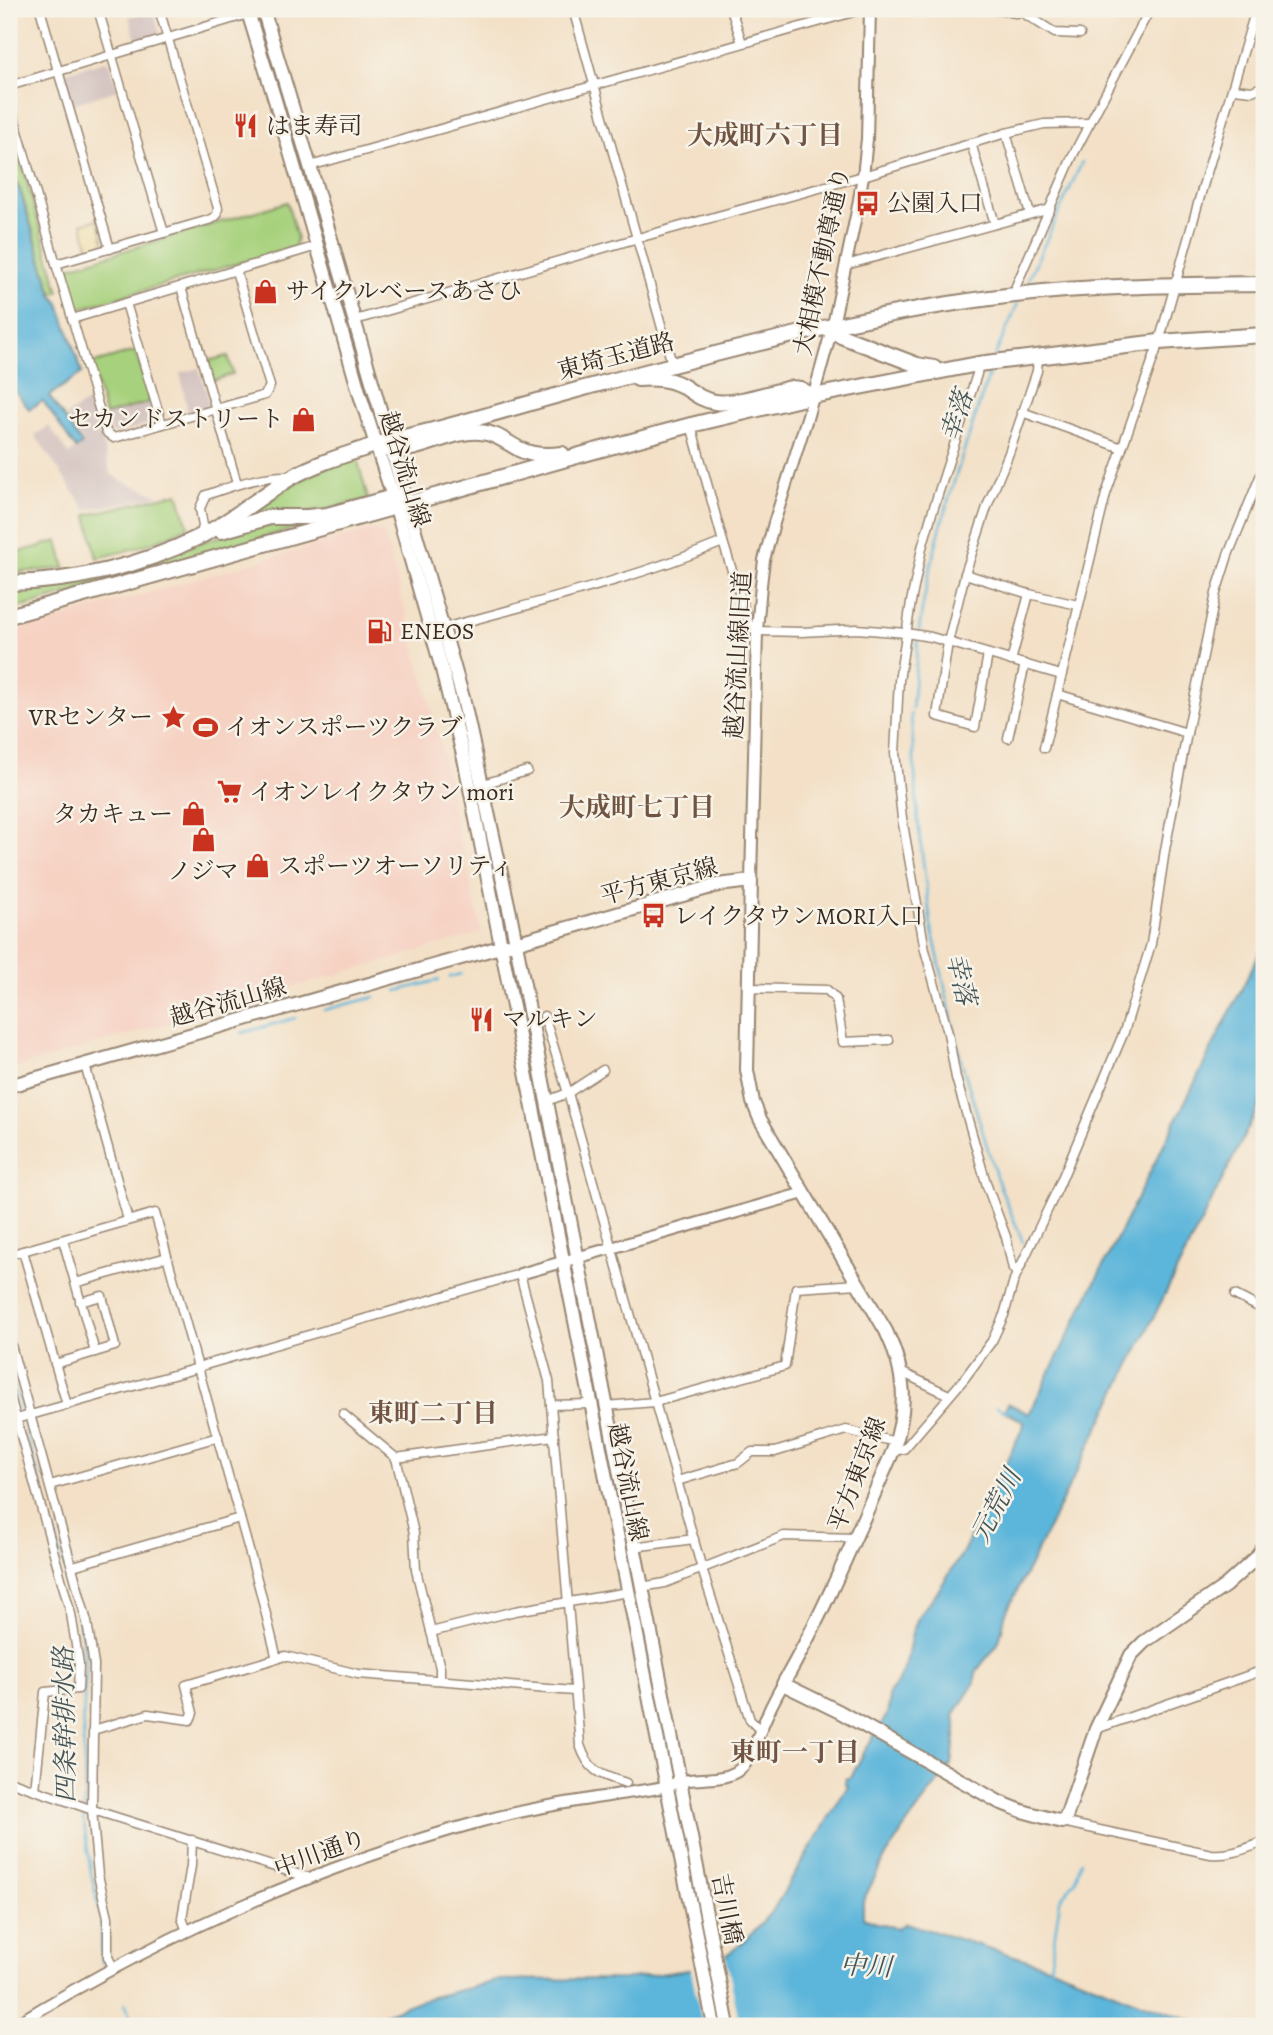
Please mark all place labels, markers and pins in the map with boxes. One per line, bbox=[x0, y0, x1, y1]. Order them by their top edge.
place label: はま寿司 bbox=[266, 110, 362, 142]
restaurant icon: はま寿司 bbox=[232, 112, 260, 140]
place label: 公園入口 bbox=[887, 187, 983, 219]
bus stop icon: 公園入口 bbox=[853, 189, 881, 217]
place label: サイクルベースあさひ bbox=[286, 275, 522, 307]
shop icon: サイクルベースあさひ bbox=[252, 277, 280, 305]
place label: セカンドストリート bbox=[68, 403, 284, 435]
shop icon: セカンドストリート bbox=[290, 405, 318, 433]
place label: ENEOS bbox=[400, 615, 474, 647]
fuel station icon: ENEOS bbox=[366, 617, 394, 645]
place label: VRセンター bbox=[28, 701, 153, 733]
place icon: VRセンター bbox=[159, 703, 187, 731]
place label: イオンスポーツクラブ bbox=[225, 711, 462, 743]
sports icon: イオンスポーツクラブ bbox=[191, 713, 219, 741]
place label: イオンレイクタウン mori bbox=[249, 776, 514, 808]
supermarket icon: イオンレイクタウン mori bbox=[215, 778, 243, 806]
place label: タカキュー bbox=[53, 798, 173, 830]
shop icon: タカキュー bbox=[179, 800, 207, 828]
shop icon: ノジマ bbox=[189, 826, 217, 854]
place label: スポーツオーソリティ bbox=[278, 850, 514, 882]
shop icon: スポーツオーソリティ bbox=[244, 852, 272, 880]
place label: ノジマ bbox=[167, 855, 239, 887]
place label: レイクタウンMORI入口 bbox=[674, 900, 924, 932]
bus stop icon: レイクタウンMORI入口 bbox=[640, 902, 668, 930]
place label: マルキン bbox=[502, 1003, 598, 1035]
restaurant icon: マルキン bbox=[468, 1005, 496, 1033]

